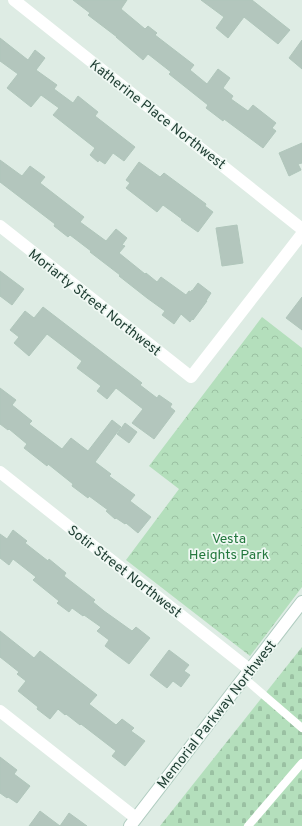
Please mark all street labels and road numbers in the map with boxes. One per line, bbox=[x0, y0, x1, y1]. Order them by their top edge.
street label: Katherine Place Northwest bbox=[86, 57, 228, 174]
street label: Moriarty Street Northwest bbox=[24, 246, 164, 360]
street label: Sotir Street Northwest bbox=[64, 522, 184, 622]
street label: Memorial Parkway Northwest bbox=[154, 637, 280, 793]

